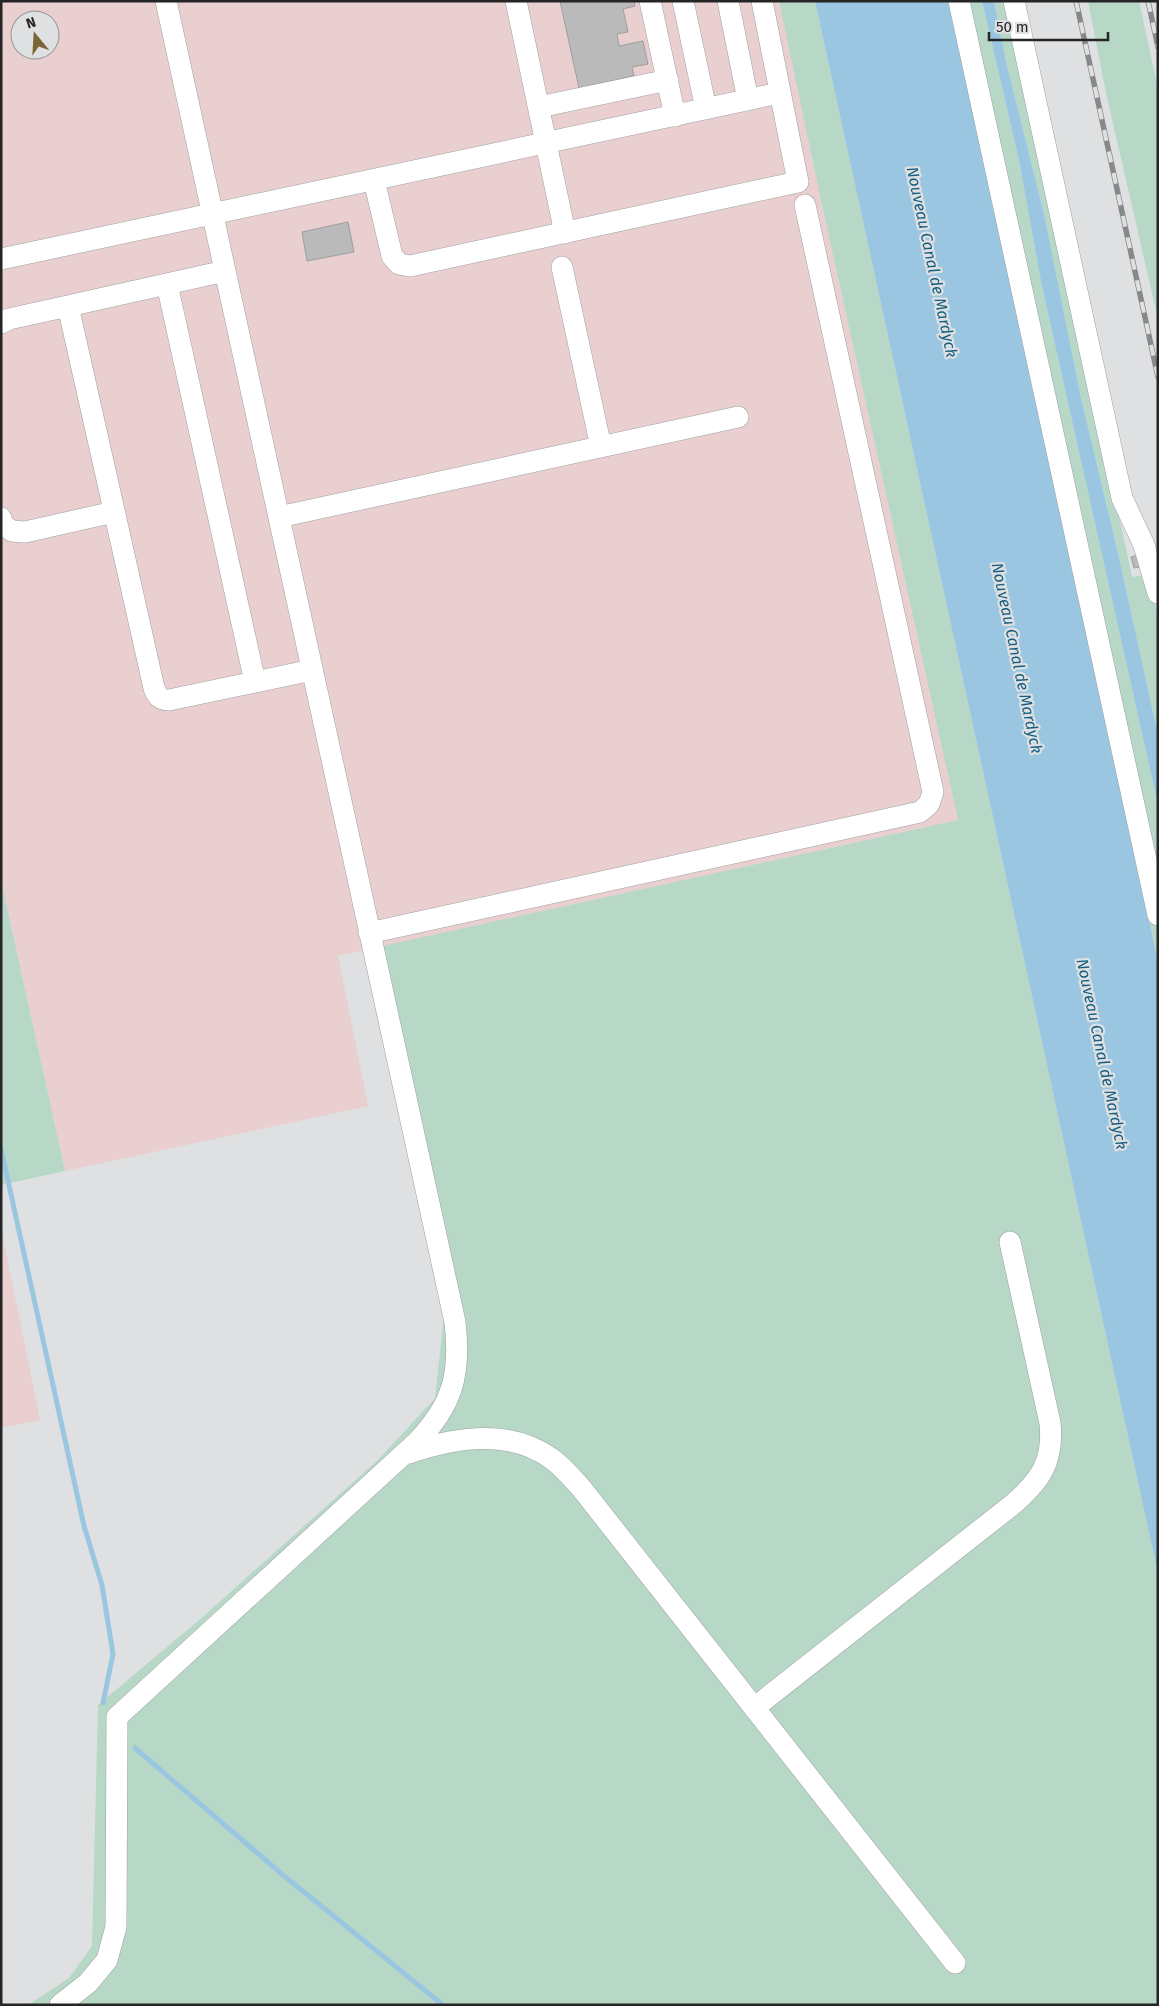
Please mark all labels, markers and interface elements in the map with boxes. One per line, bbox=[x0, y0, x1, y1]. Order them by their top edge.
north arrow bbox=[10, 10, 60, 60]
scale bar bbox=[989, 10, 1108, 42]
text: N bbox=[24, 14, 38, 33]
text: 50 m bbox=[996, 18, 1029, 36]
water label: Nouveau Canal de Mardyck bbox=[902, 165, 962, 359]
water label: Nouveau Canal de Mardyck bbox=[987, 561, 1047, 755]
water label: Nouveau Canal de Mardyck bbox=[1072, 957, 1132, 1151]

